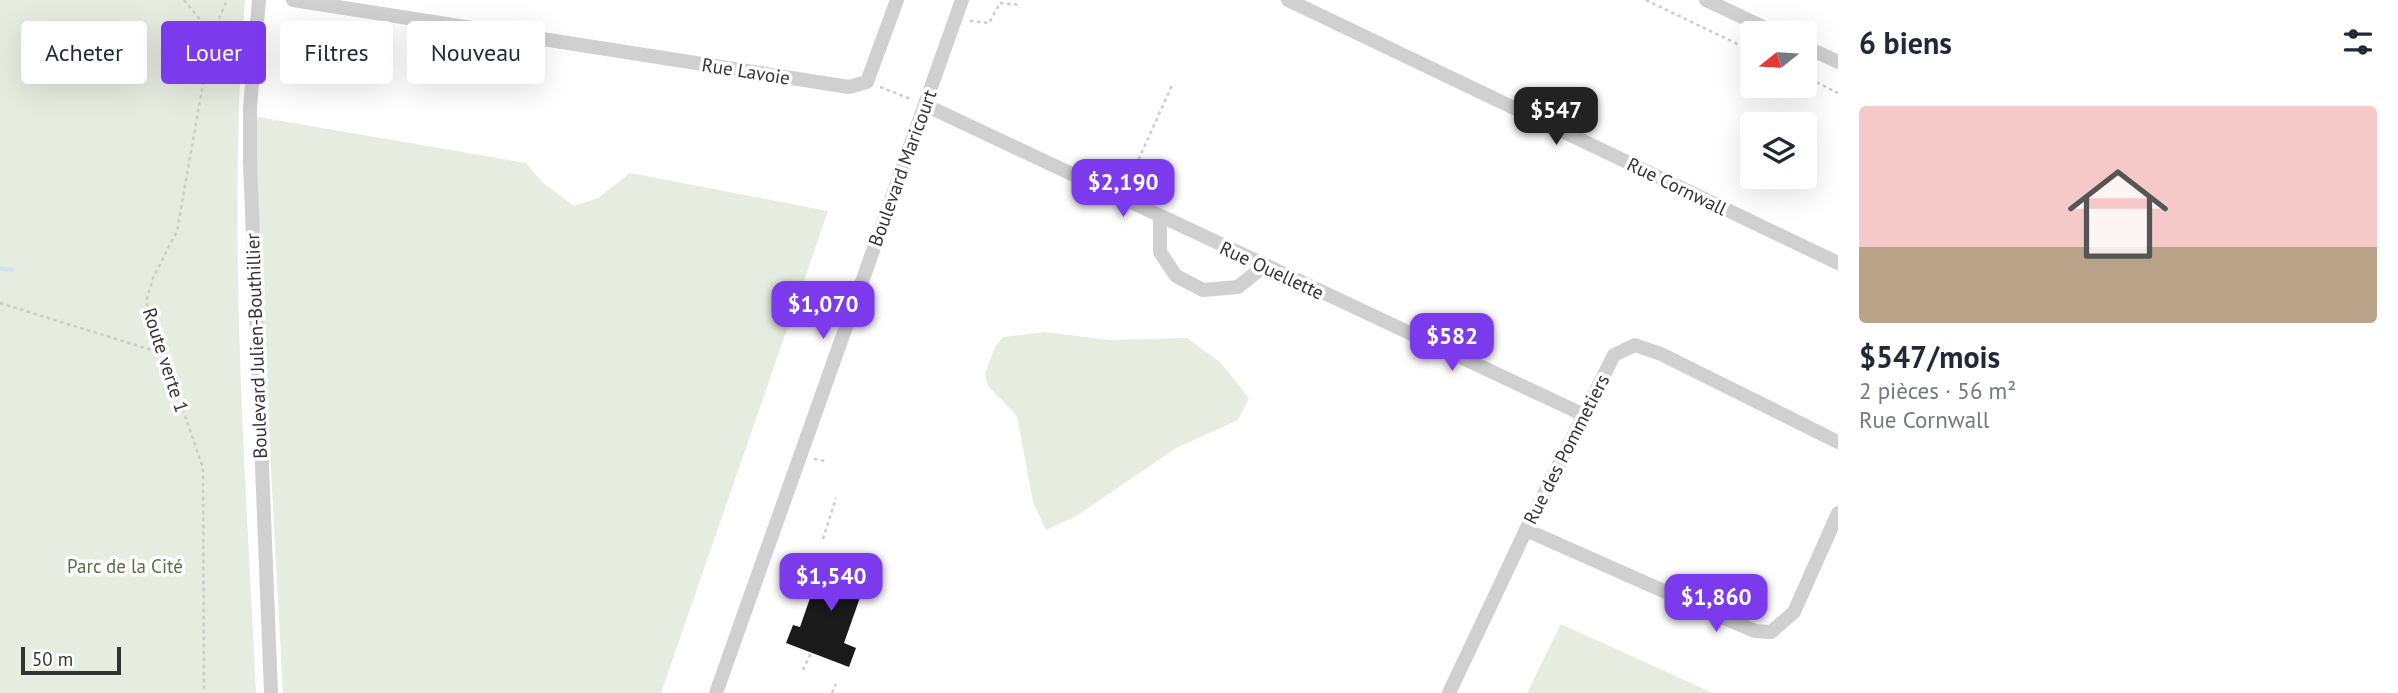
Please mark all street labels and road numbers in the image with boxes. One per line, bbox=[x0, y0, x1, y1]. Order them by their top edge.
street label: Rue Lavoie bbox=[700, 52, 792, 90]
street label: Boulevard Maricourt bbox=[863, 86, 942, 249]
street label: Rue Cornwall bbox=[1623, 152, 1731, 221]
street label: Boulevard Julien-Bouthillier bbox=[240, 232, 272, 459]
street label: Rue Ouellette bbox=[1216, 235, 1328, 305]
street label: Route verte 1 bbox=[138, 305, 194, 415]
street label: Rue des Pommetiers bbox=[1518, 370, 1614, 528]

